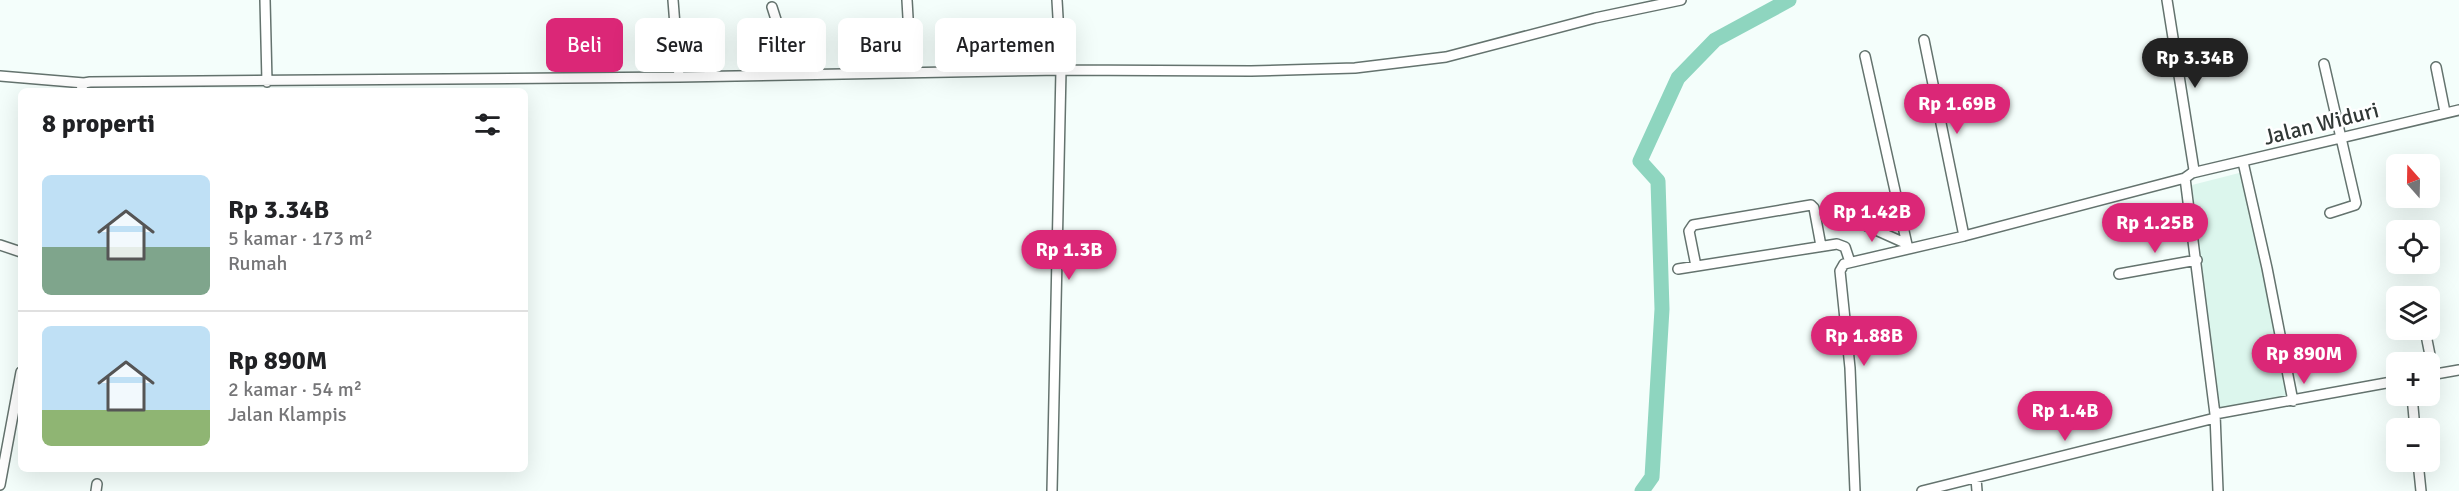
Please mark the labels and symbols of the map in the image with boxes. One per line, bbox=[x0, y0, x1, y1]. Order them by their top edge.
pin: Rp 3.34B bbox=[2133, 38, 2257, 89]
pin: Rp 1.69B bbox=[1895, 84, 2019, 135]
street label: Jalan Widuri bbox=[2261, 96, 2382, 151]
north arrow bbox=[2386, 154, 2440, 208]
pin: Rp 1.42B bbox=[1810, 192, 1934, 243]
pin: Rp 1.25B bbox=[2093, 203, 2217, 254]
pin: Rp 1.3B bbox=[1014, 230, 1124, 281]
pin: Rp 1.88B bbox=[1802, 316, 1926, 367]
pin: Rp 890M bbox=[2249, 334, 2359, 385]
pin: Rp 1.4B bbox=[2010, 391, 2120, 442]

